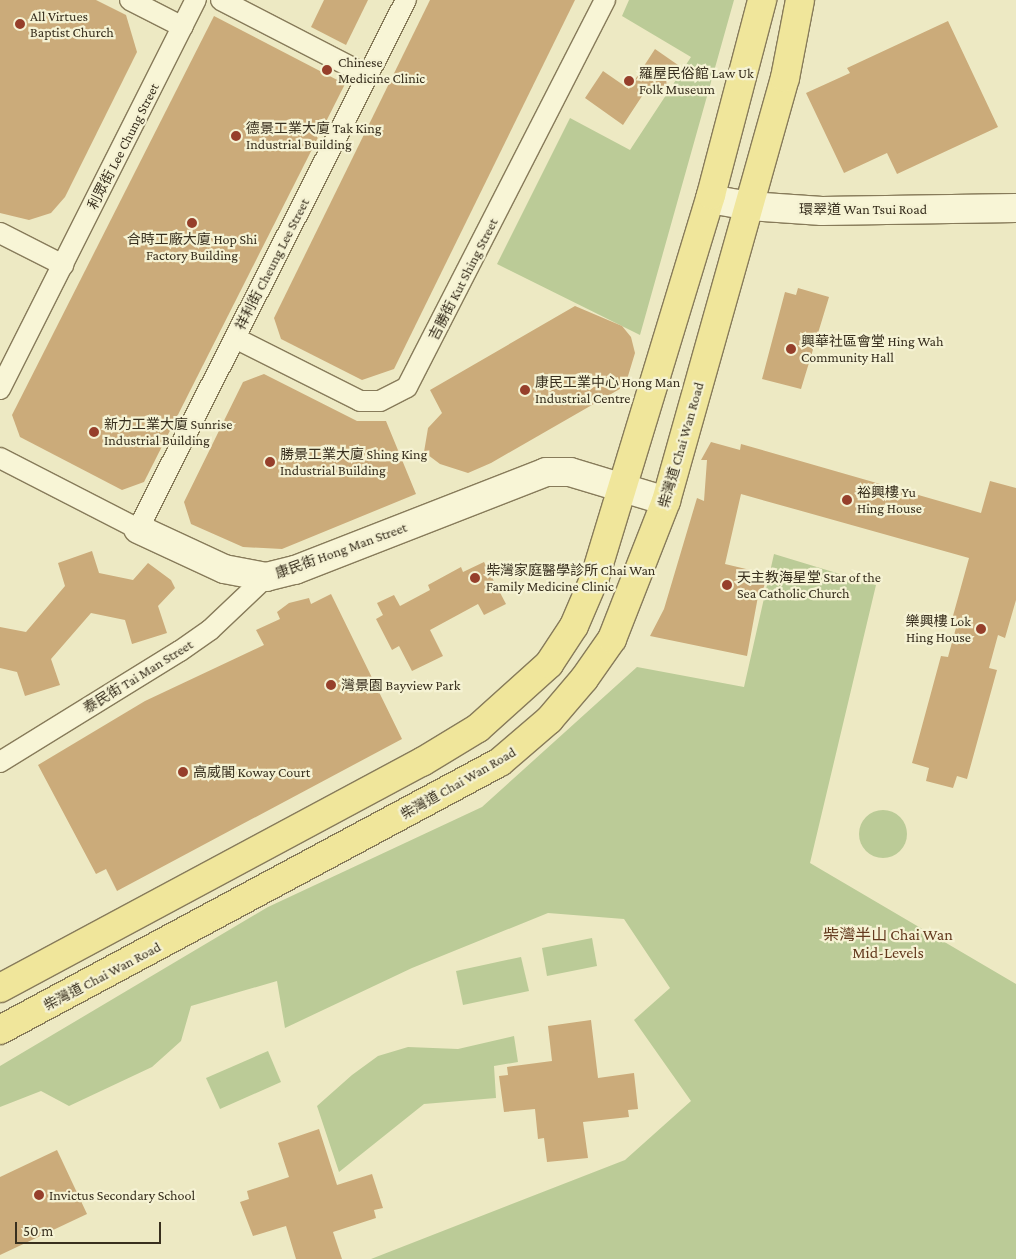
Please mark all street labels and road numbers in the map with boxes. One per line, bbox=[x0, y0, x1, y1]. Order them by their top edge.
street label: 利眾街 Lee Chung Street bbox=[84, 80, 162, 212]
street label: 祥利街 Cheung Lee Street bbox=[231, 195, 313, 333]
street label: 環翠道 Wan Tsui Road bbox=[799, 201, 927, 217]
street label: 吉勝街 Kut Shing Street bbox=[425, 215, 501, 343]
street label: 柴灣道 Chai Wan Road bbox=[655, 380, 707, 510]
street label: 康民街 Hong Man Street bbox=[273, 518, 409, 582]
street label: 泰民街 Tai Man Street bbox=[80, 636, 196, 716]
street label: 柴灣道 Chai Wan Road bbox=[397, 743, 519, 823]
street label: 柴灣道 Chai Wan Road bbox=[40, 938, 164, 1014]

